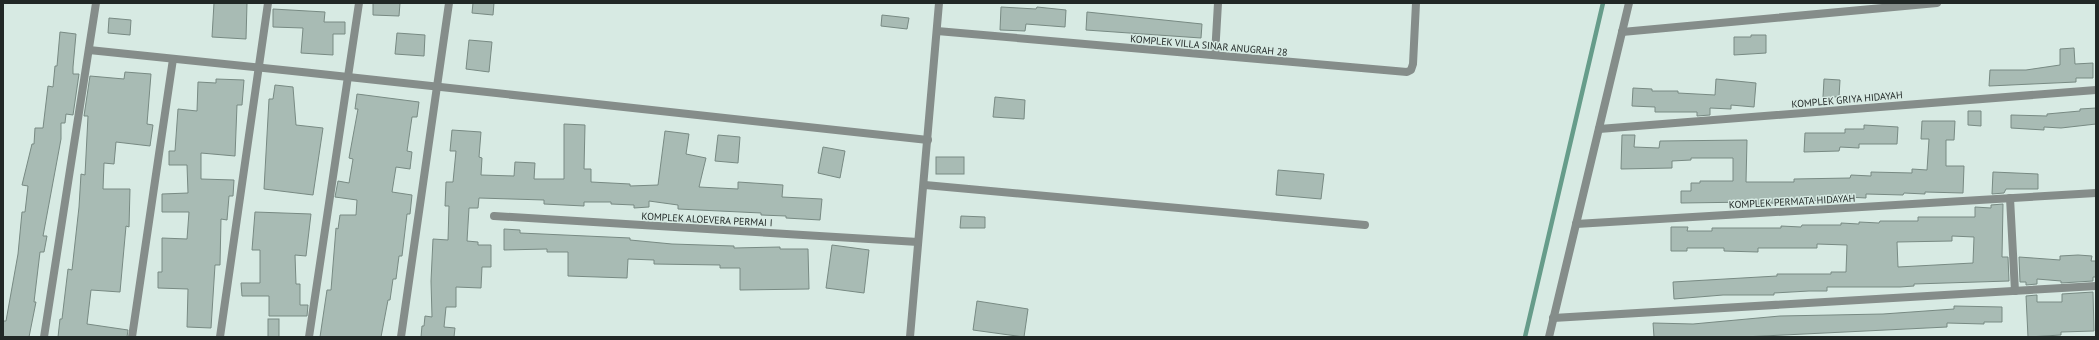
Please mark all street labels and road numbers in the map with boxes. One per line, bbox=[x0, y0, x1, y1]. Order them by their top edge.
street label: KOMPLEK VILLA SINAR ANUGRAH 28 bbox=[1130, 32, 1288, 59]
street label: KOMPLEK GRIYA HIDAYAH bbox=[1791, 88, 1903, 111]
street label: KOMPLEK PERMATA HIDAYAH bbox=[1729, 192, 1856, 211]
street label: KOMPLEK ALOEVERA PERMAI I bbox=[641, 210, 773, 229]

